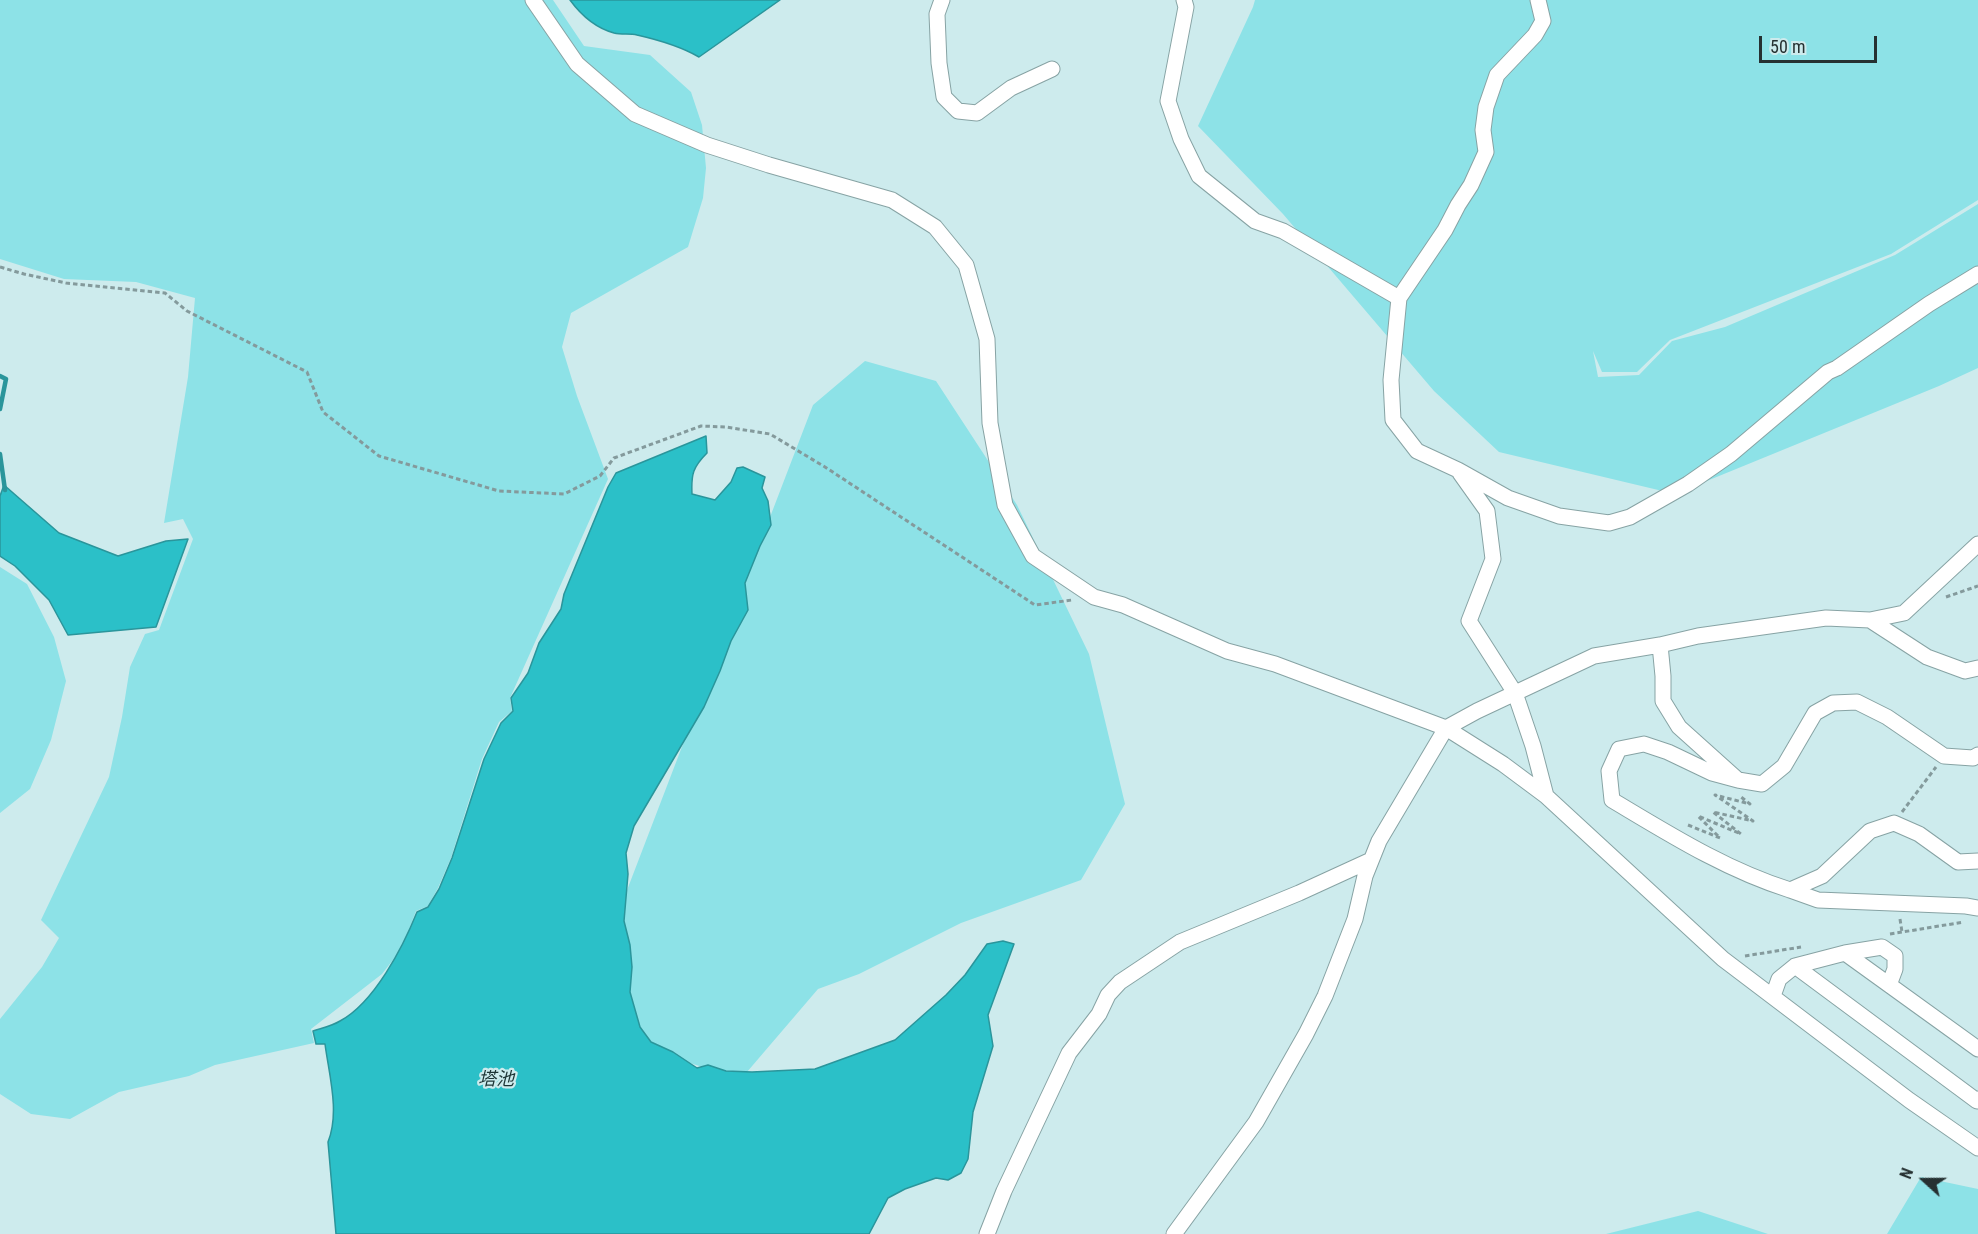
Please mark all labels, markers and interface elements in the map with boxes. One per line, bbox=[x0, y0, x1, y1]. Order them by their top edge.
scale bar bbox=[1762, 24, 1880, 62]
text: 50 m bbox=[1770, 36, 1805, 57]
water label: 塔池 bbox=[478, 1069, 514, 1091]
north arrow bbox=[1894, 1150, 1954, 1210]
text: N bbox=[1896, 1165, 1917, 1181]

